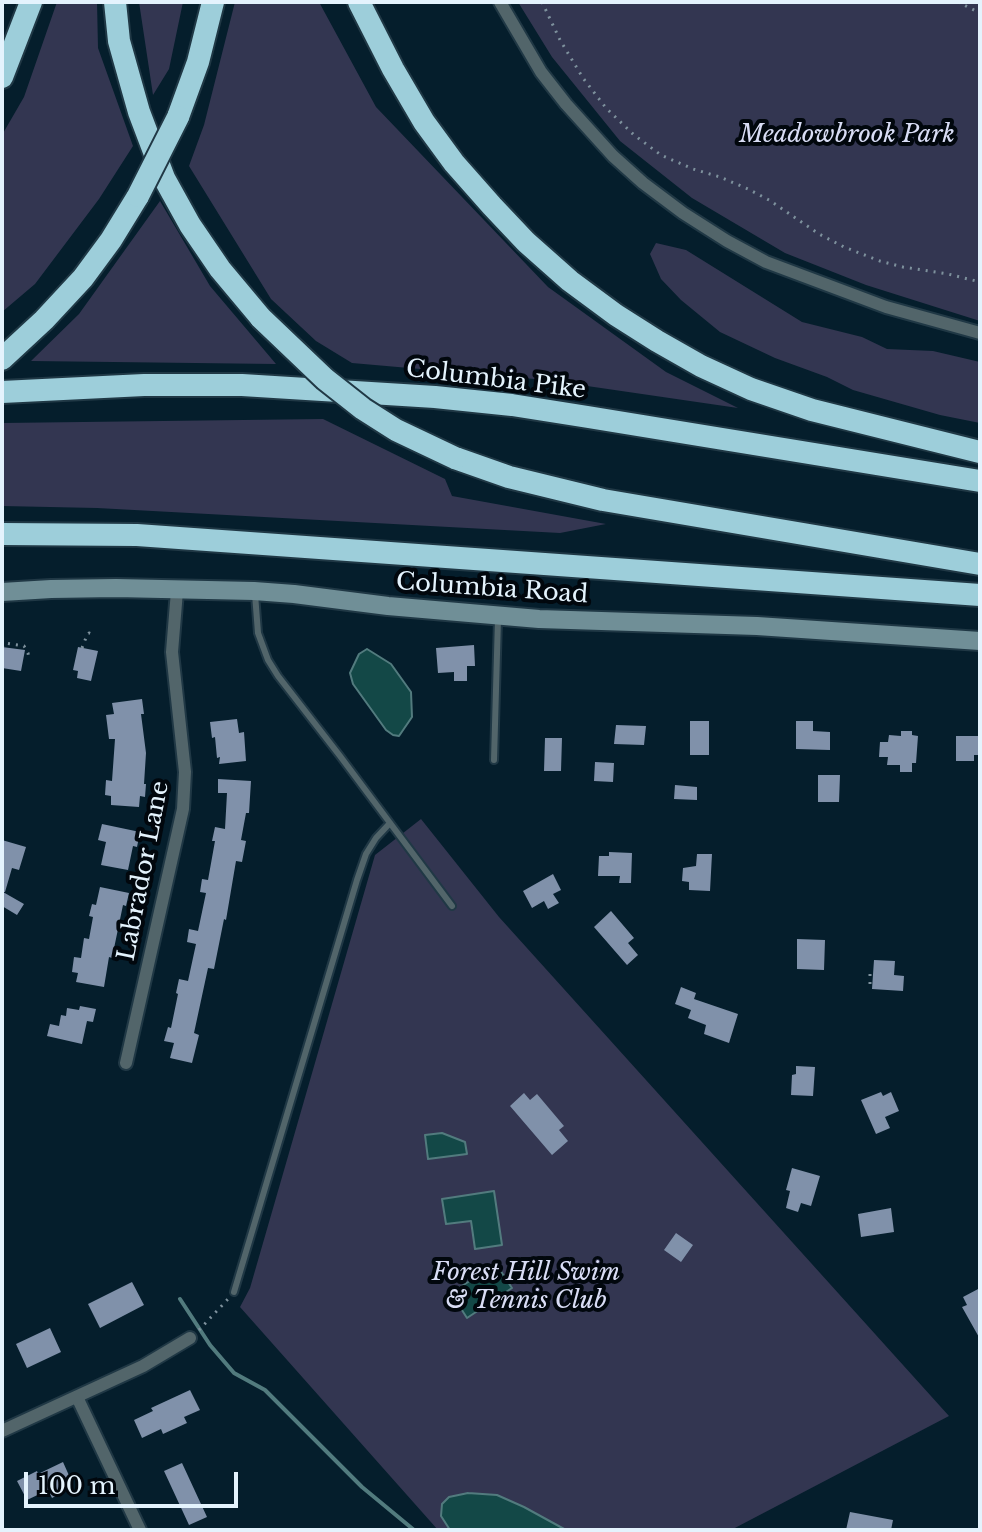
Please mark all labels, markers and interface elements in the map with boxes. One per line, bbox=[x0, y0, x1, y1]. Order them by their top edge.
park label: Meadowbrook Park bbox=[739, 121, 955, 149]
street label: Columbia Pike bbox=[404, 355, 588, 405]
street label: Columbia Road bbox=[395, 568, 589, 610]
street label: Labrador Lane bbox=[112, 779, 176, 963]
park label: Forest Hill Swim & Tennis Club bbox=[432, 1259, 620, 1315]
scale bar bbox=[28, 1456, 242, 1506]
text: 100 m bbox=[38, 1471, 116, 1500]

